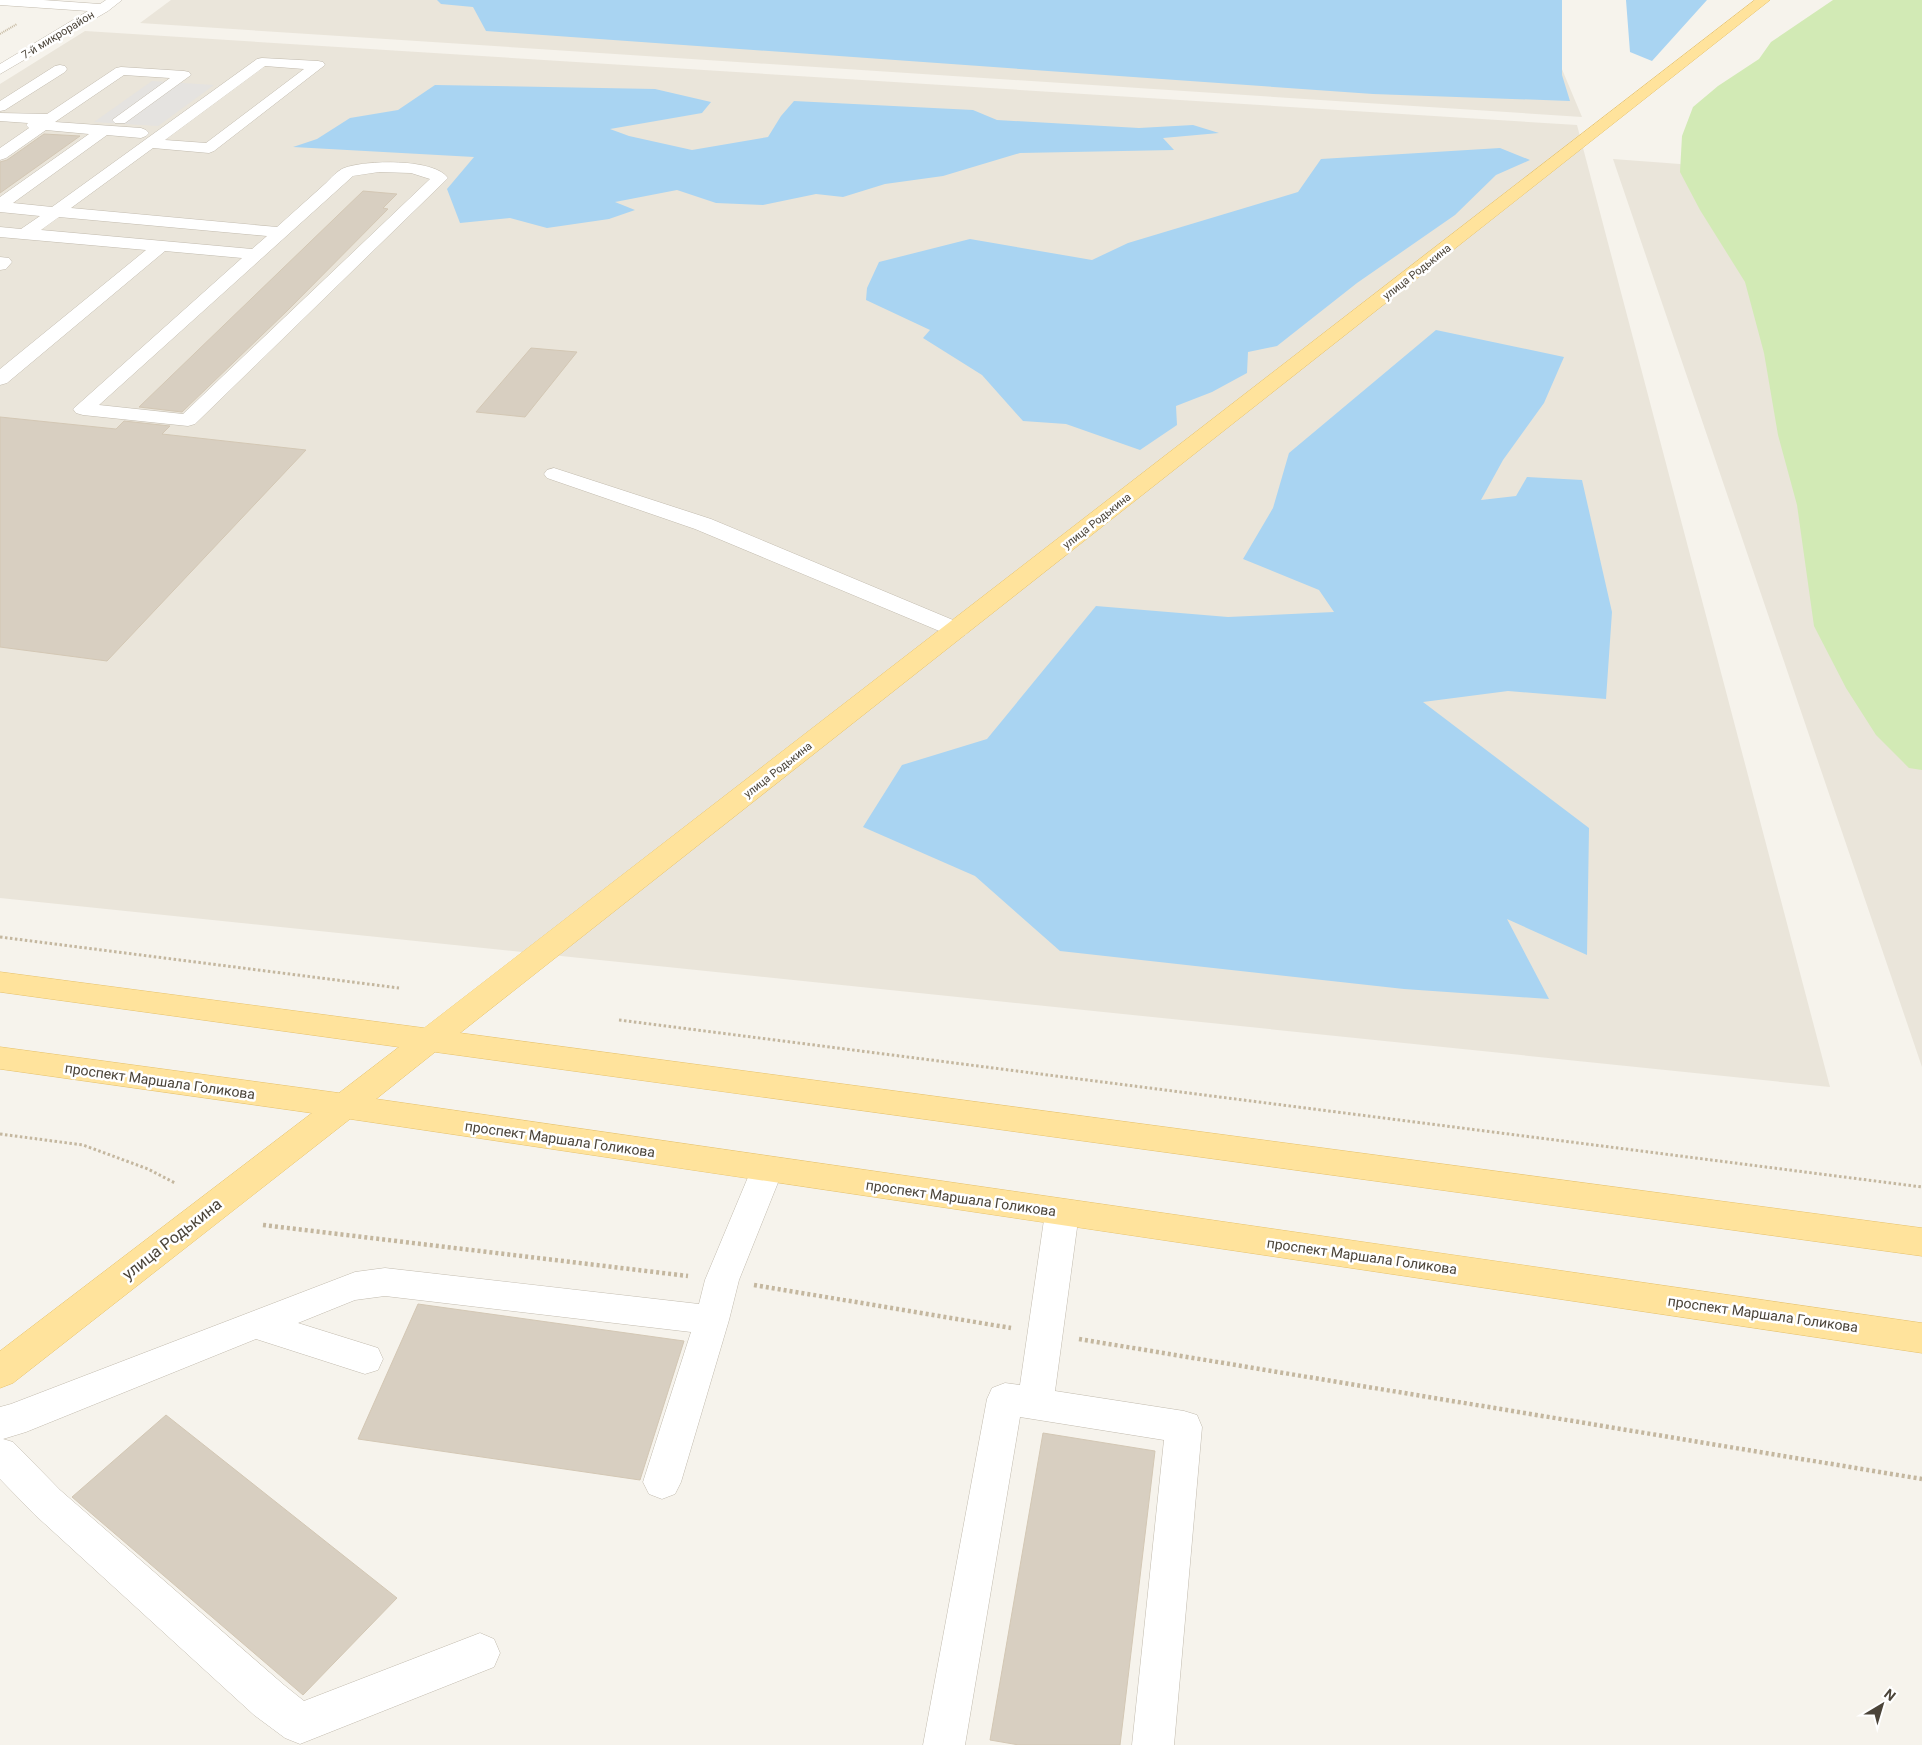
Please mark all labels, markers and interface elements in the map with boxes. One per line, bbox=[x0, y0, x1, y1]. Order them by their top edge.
street label: 7-й микрорайон bbox=[19, 8, 97, 62]
street label: улица Родькина bbox=[1380, 241, 1454, 303]
street label: улица Родькина bbox=[1060, 490, 1134, 552]
street label: улица Родькина bbox=[741, 739, 815, 801]
street label: проспект Маршала Голикова bbox=[64, 1060, 256, 1102]
street label: проспект Маршала Голикова bbox=[464, 1118, 656, 1160]
street label: проспект Маршала Голикова bbox=[865, 1177, 1057, 1219]
street label: улица Родькина bbox=[119, 1194, 225, 1284]
street label: проспект Маршала Голикова bbox=[1266, 1235, 1458, 1277]
street label: проспект Маршала Голикова bbox=[1667, 1293, 1859, 1335]
north arrow bbox=[1857, 1680, 1907, 1730]
text: N bbox=[1881, 1685, 1899, 1704]

